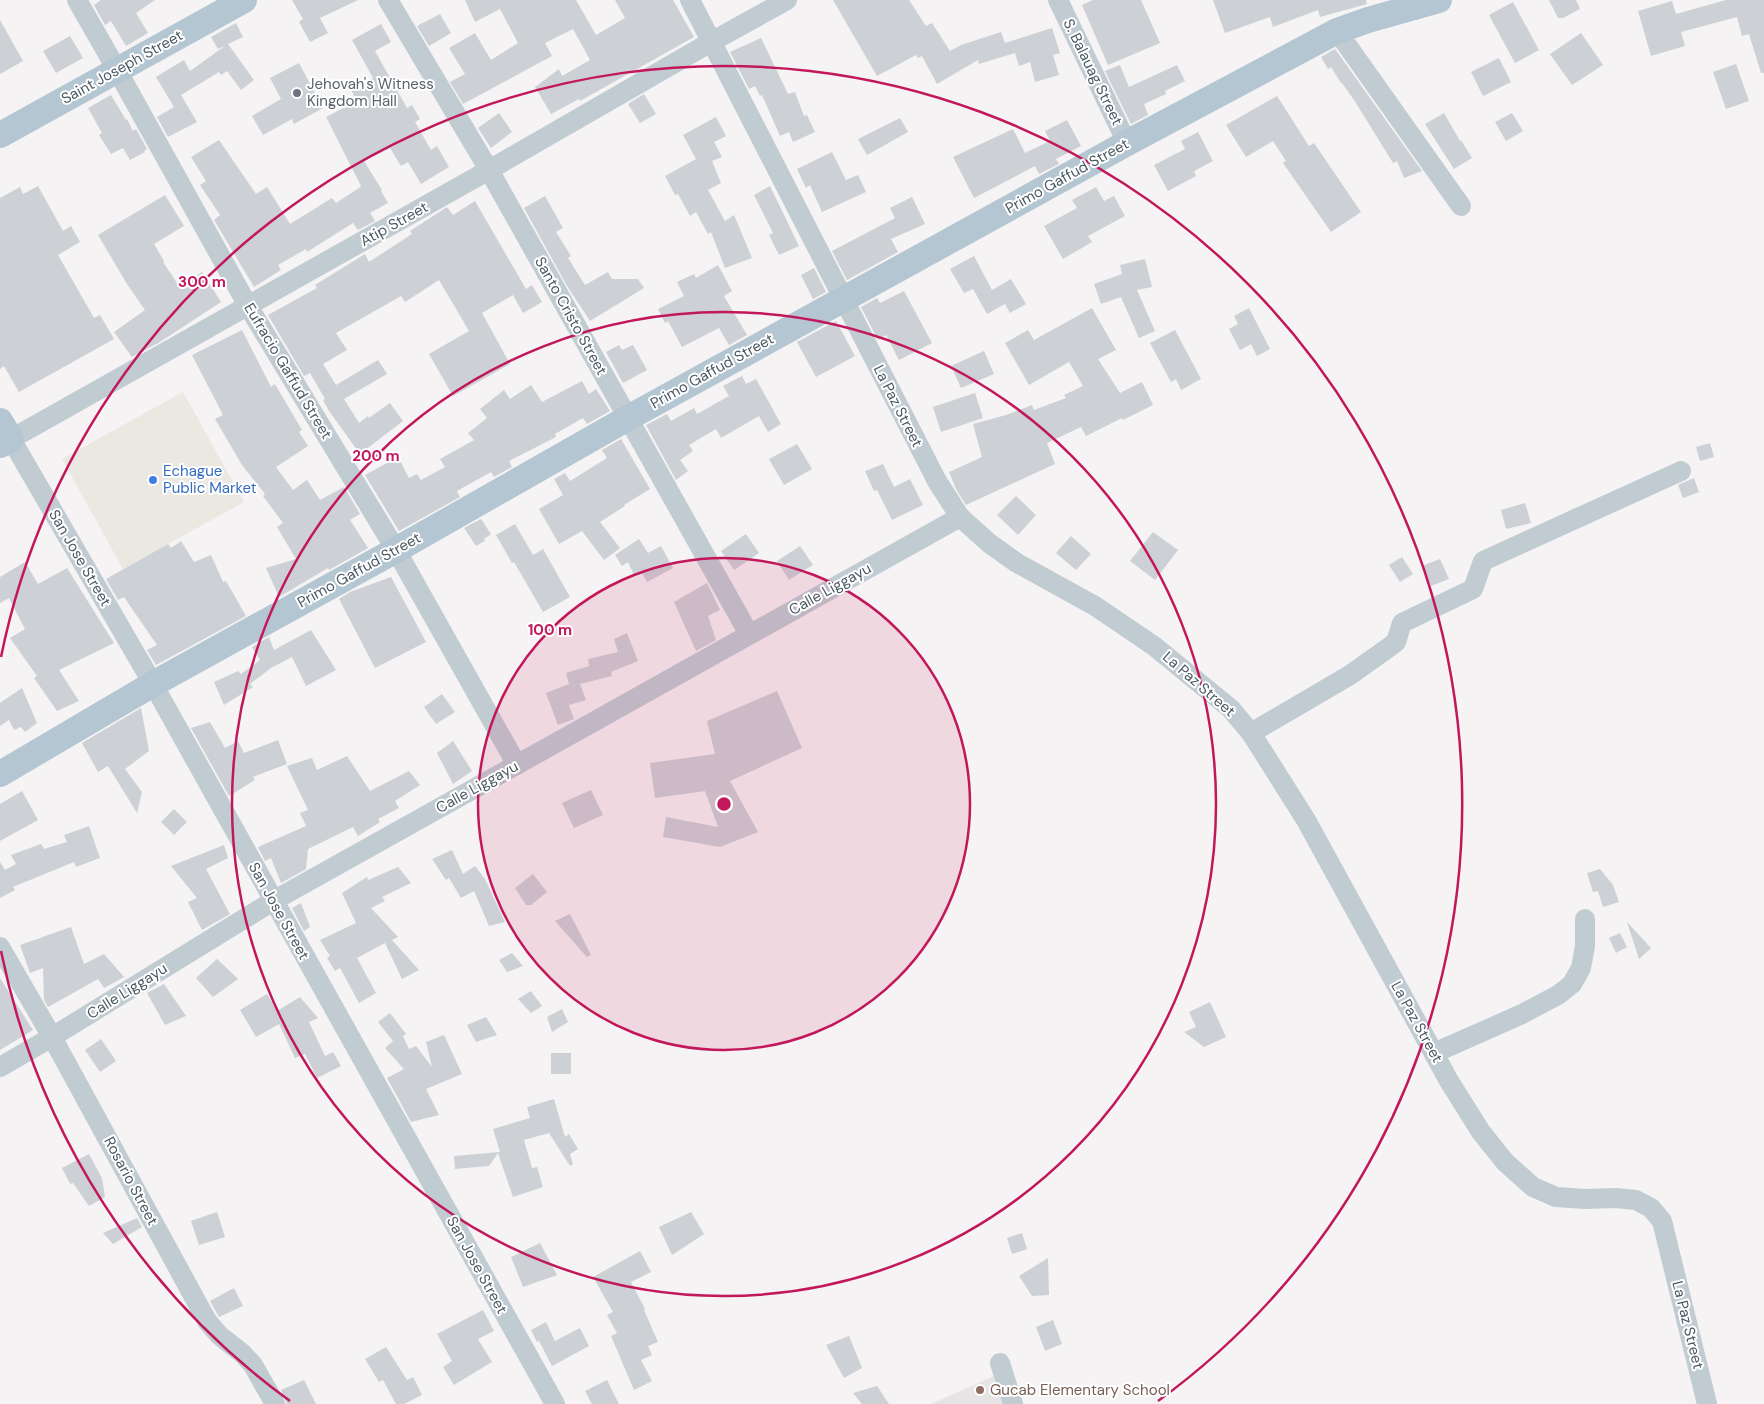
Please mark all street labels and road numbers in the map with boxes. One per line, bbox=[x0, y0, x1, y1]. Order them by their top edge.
street label: S. Balauag Street bbox=[1059, 15, 1127, 129]
street label: Saint Joseph Street bbox=[58, 25, 186, 109]
street label: Primo Gaffud Street bbox=[1002, 134, 1132, 218]
street label: Atip Street bbox=[356, 197, 432, 251]
street label: Santo Cristo Street bbox=[530, 253, 612, 379]
street label: Eufracio Gaffud Street bbox=[239, 299, 337, 443]
street label: Primo Gaffud Street bbox=[647, 329, 777, 413]
street label: La Paz Street bbox=[869, 361, 927, 451]
street label: San Jose Street bbox=[44, 506, 116, 610]
street label: Primo Gaffud Street bbox=[294, 528, 424, 612]
street label: Calle Liggayu bbox=[785, 558, 875, 620]
street label: La Paz Street bbox=[1158, 647, 1240, 721]
street label: Calle Liggayu bbox=[432, 756, 522, 818]
street label: San Jose Street bbox=[244, 859, 314, 963]
street label: Calle Liggayu bbox=[83, 958, 171, 1024]
street label: La Paz Street bbox=[1386, 978, 1448, 1066]
street label: Rosario Street bbox=[99, 1133, 163, 1229]
street label: San Jose Street bbox=[442, 1213, 512, 1317]
street label: La Paz Street bbox=[1667, 1279, 1709, 1371]

